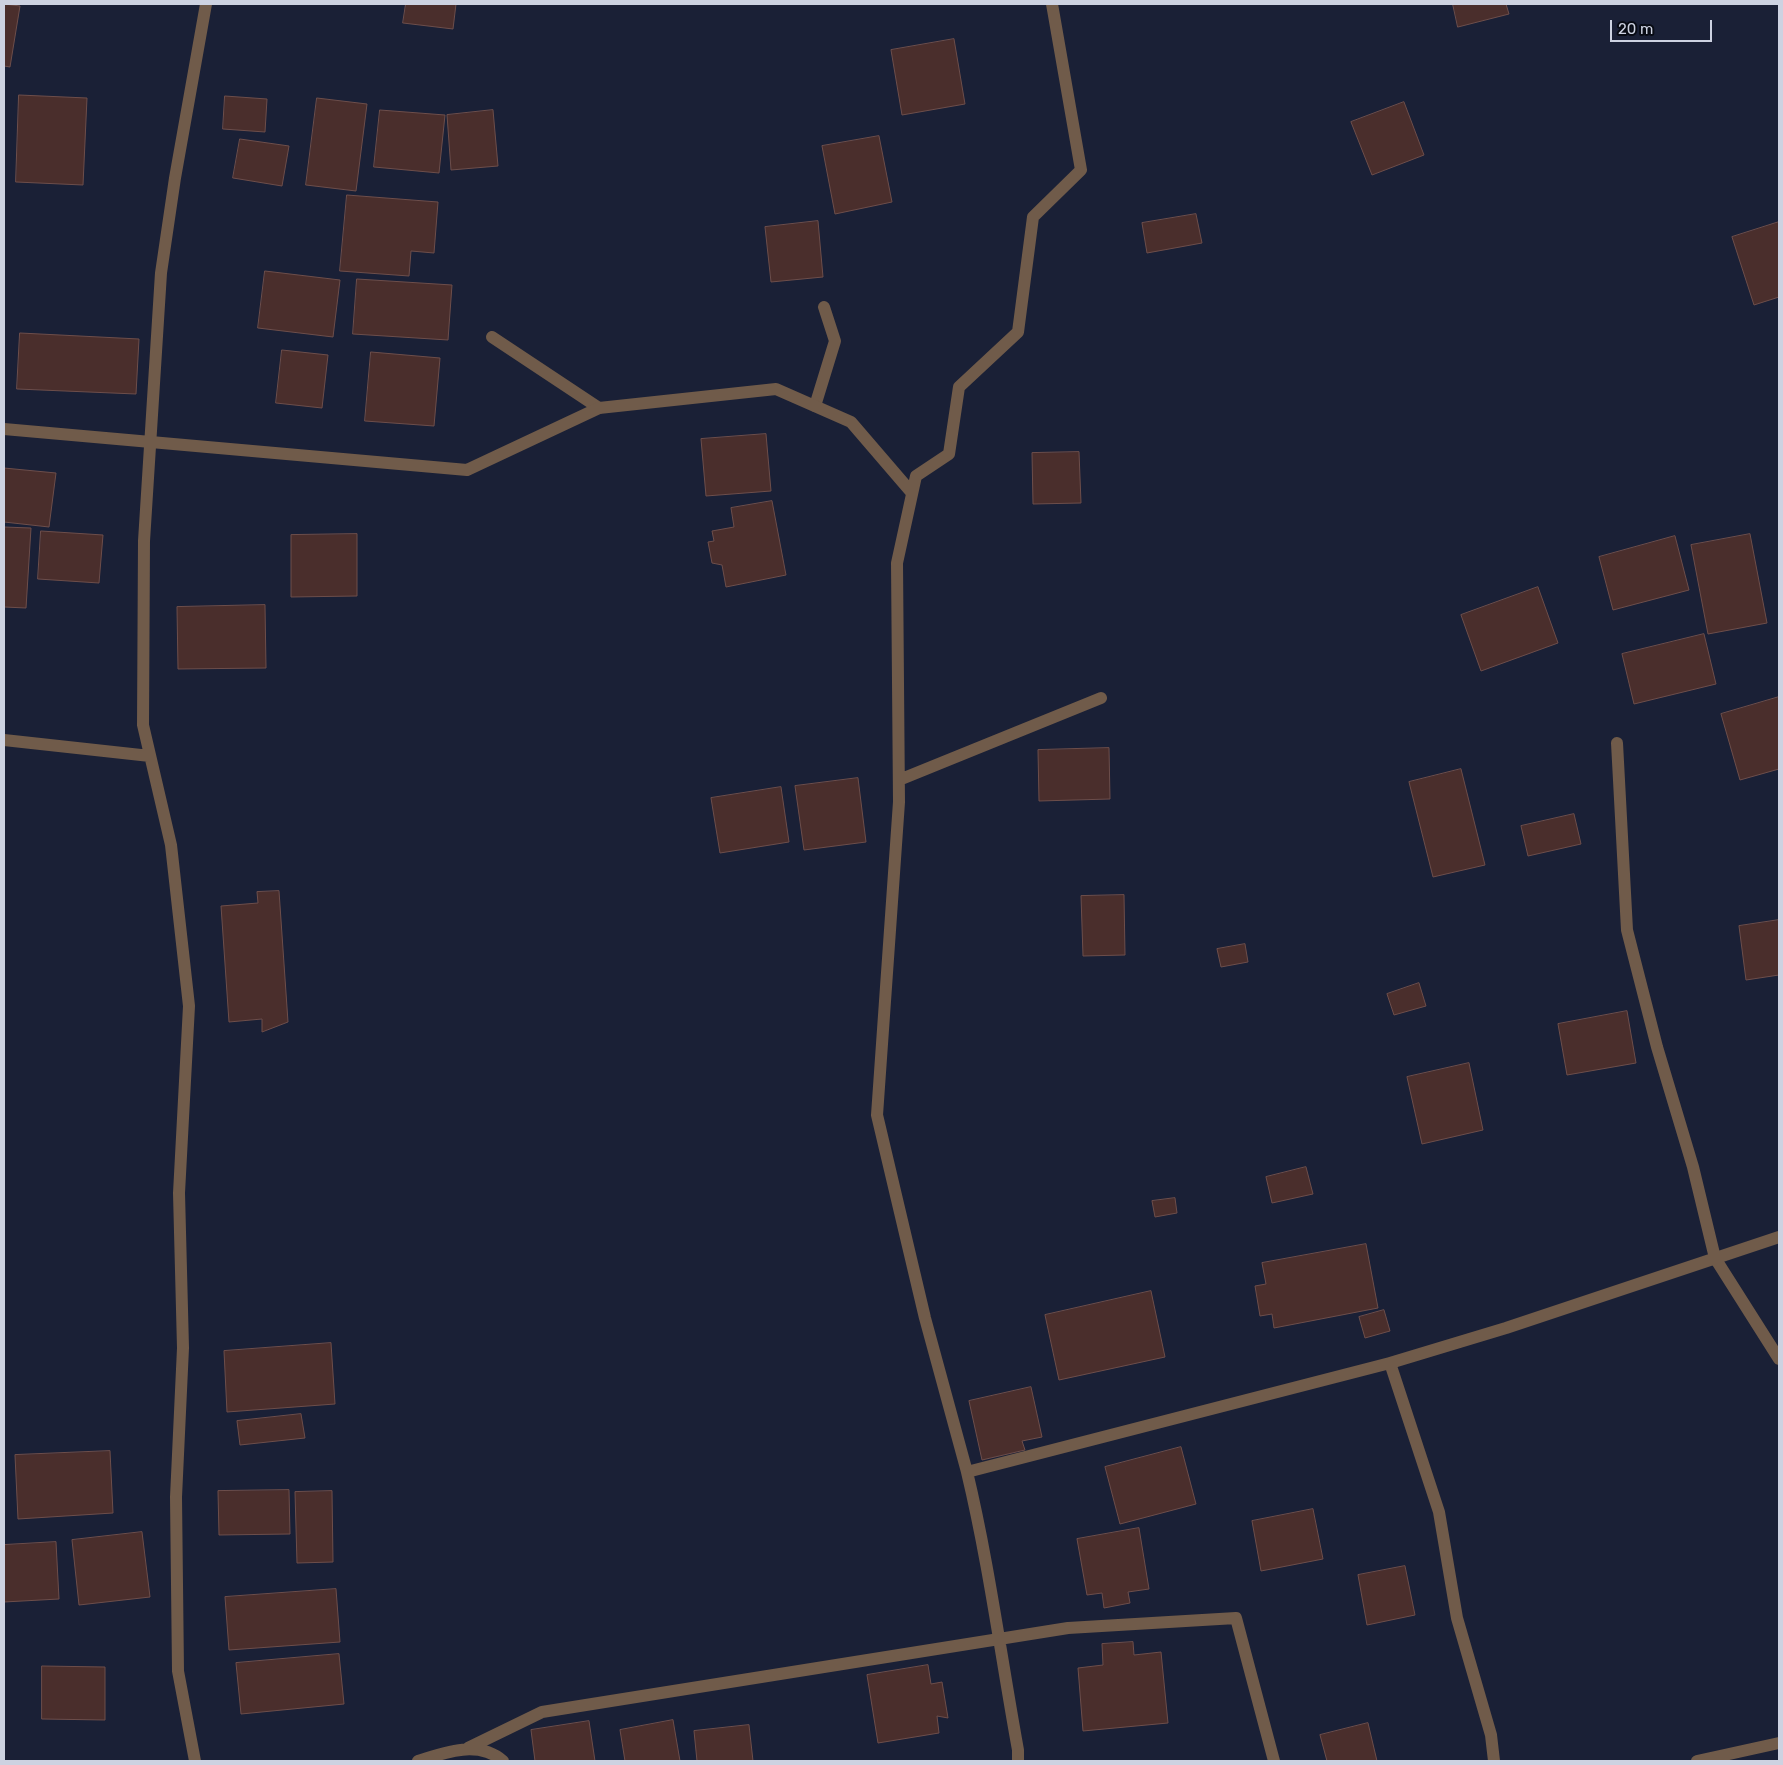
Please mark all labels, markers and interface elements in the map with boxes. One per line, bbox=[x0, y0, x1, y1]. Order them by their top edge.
scale bar bbox=[1613, 10, 1716, 42]
text: 20 m bbox=[1618, 20, 1653, 38]

